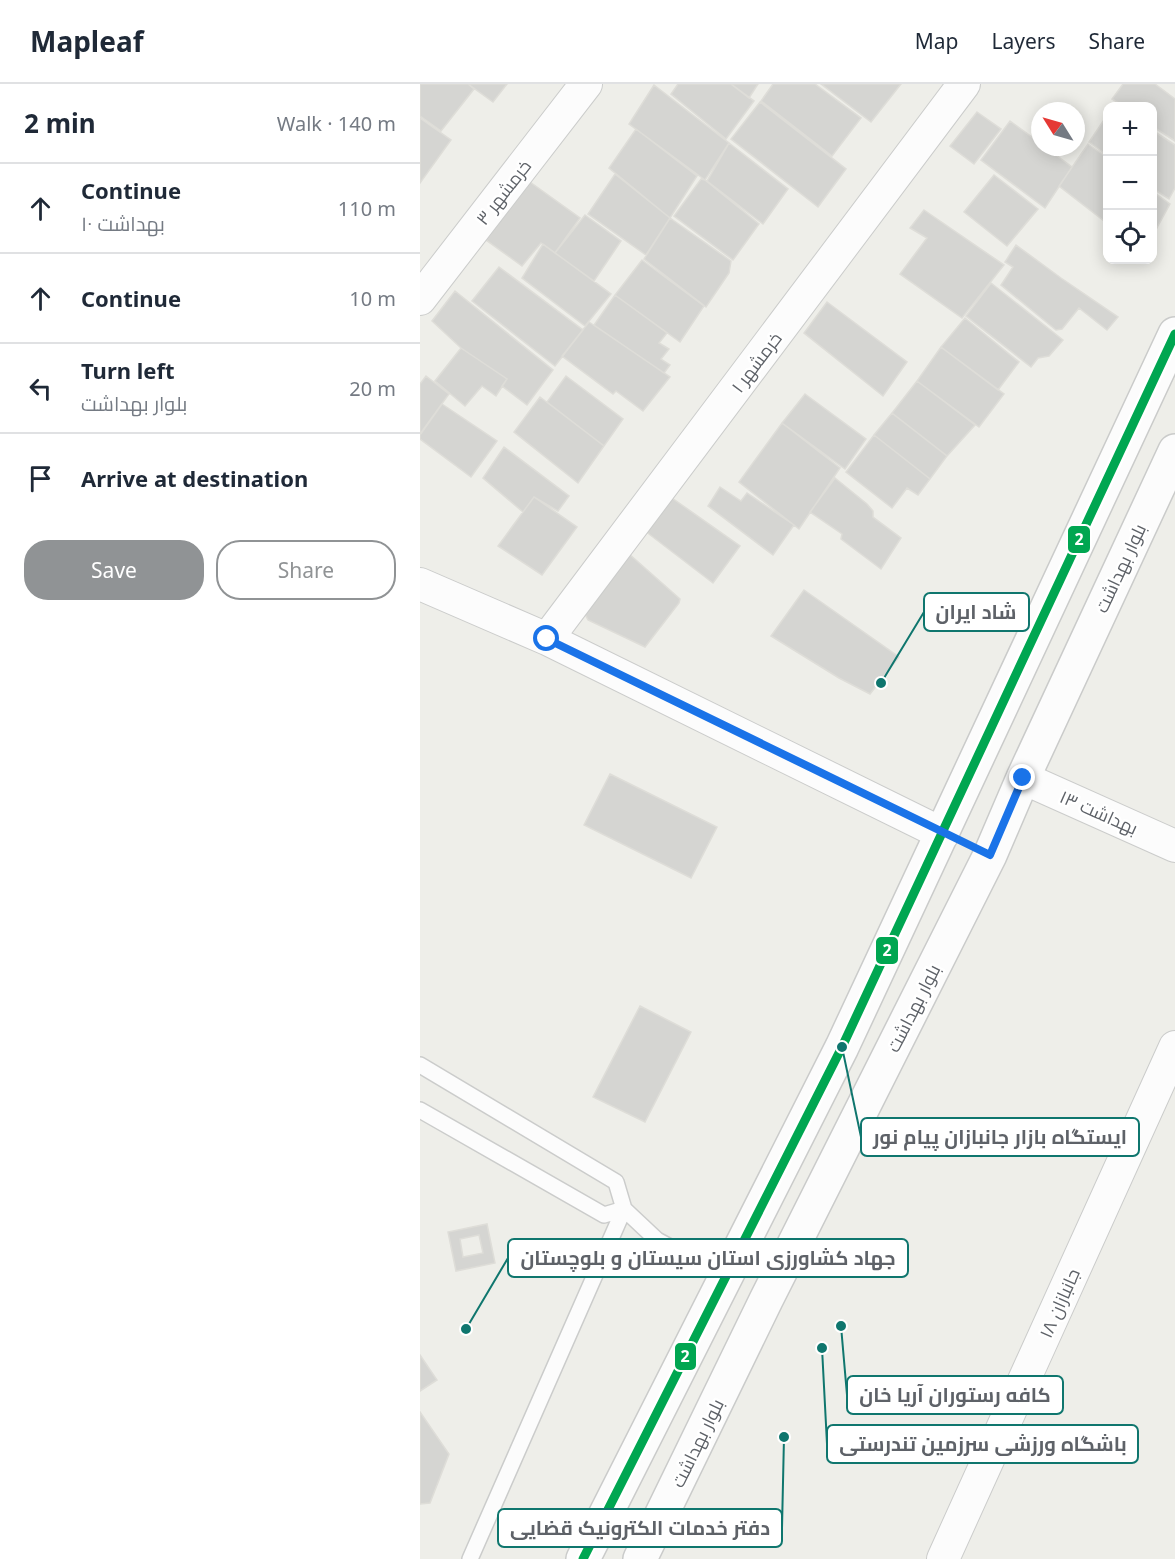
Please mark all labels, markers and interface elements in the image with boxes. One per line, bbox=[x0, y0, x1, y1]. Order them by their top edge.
text: Mapleaf bbox=[30, 22, 144, 60]
text: Map bbox=[915, 27, 959, 55]
text: Layers bbox=[992, 27, 1056, 55]
text: Share bbox=[1089, 27, 1145, 55]
north arrow bbox=[1031, 102, 1085, 156]
map controls bbox=[1103, 102, 1157, 264]
button: + bbox=[1103, 102, 1157, 156]
text: 2 min bbox=[24, 105, 96, 141]
text: Walk · 140 m bbox=[277, 110, 396, 137]
street label: خرمشهر ۳ bbox=[470, 154, 536, 230]
button: − bbox=[1103, 156, 1157, 210]
text: Continue bbox=[81, 175, 181, 205]
icon: ahead bbox=[24, 192, 57, 225]
text: 110 m bbox=[338, 195, 396, 222]
text: بهداشت ۱۰ bbox=[81, 210, 165, 237]
button: locate bbox=[1103, 210, 1157, 264]
icon: ahead bbox=[24, 282, 57, 315]
text: Continue bbox=[81, 283, 181, 313]
text: 10 m bbox=[349, 285, 396, 312]
street label: خرمشهر ۱ bbox=[725, 327, 787, 397]
text: Turn left bbox=[81, 355, 175, 385]
icon: left bbox=[24, 372, 57, 405]
text: 20 m bbox=[349, 375, 396, 402]
text: بلوار بهداشت bbox=[81, 390, 187, 417]
icon: arrive bbox=[24, 462, 57, 495]
text: Arrive at destination bbox=[81, 463, 308, 493]
street label: بلوار بهداشت bbox=[1089, 520, 1151, 616]
line badge: 2 bbox=[1067, 525, 1091, 554]
text: 2 bbox=[1074, 528, 1084, 550]
button: Save bbox=[24, 540, 204, 600]
button: Share bbox=[216, 540, 396, 600]
callout: شاد ایران bbox=[924, 593, 1029, 631]
text: شاد ایران bbox=[935, 598, 1017, 625]
route start bbox=[533, 625, 559, 651]
route end bbox=[1009, 764, 1035, 790]
street label: بهداشت ۱۳ bbox=[1056, 784, 1142, 840]
line badge: 2 bbox=[875, 936, 899, 965]
text: 2 bbox=[882, 939, 892, 961]
street label: بلوار بهداشت bbox=[881, 960, 945, 1056]
callout: ایستگاه بازار جانبازان پیام نور bbox=[861, 1118, 1139, 1156]
text: ایستگاه بازار جانبازان پیام نور bbox=[872, 1123, 1127, 1151]
callout: جهاد کشاورزی استان سیستان و بلوچستان bbox=[508, 1239, 908, 1277]
text: جهاد کشاورزی استان سیستان و بلوچستان bbox=[520, 1244, 896, 1272]
street label: جانبازان ۱۸ bbox=[1033, 1264, 1085, 1342]
line badge: 2 bbox=[674, 1342, 697, 1371]
text: 2 bbox=[680, 1345, 690, 1367]
callout: کافه رستوران آریا خان bbox=[847, 1376, 1063, 1414]
text: کافه رستوران آریا خان bbox=[859, 1381, 1051, 1408]
street label: بلوار بهداشت bbox=[665, 1395, 729, 1491]
callout: باشگاه ورزشی سرزمین تندرستی bbox=[827, 1425, 1138, 1463]
text: باشگاه ورزشی سرزمین تندرستی bbox=[839, 1430, 1127, 1457]
callout: دفتر خدمات الکترونیک قضایی bbox=[498, 1509, 782, 1547]
text: دفتر خدمات الکترونیک قضایی bbox=[510, 1514, 770, 1541]

